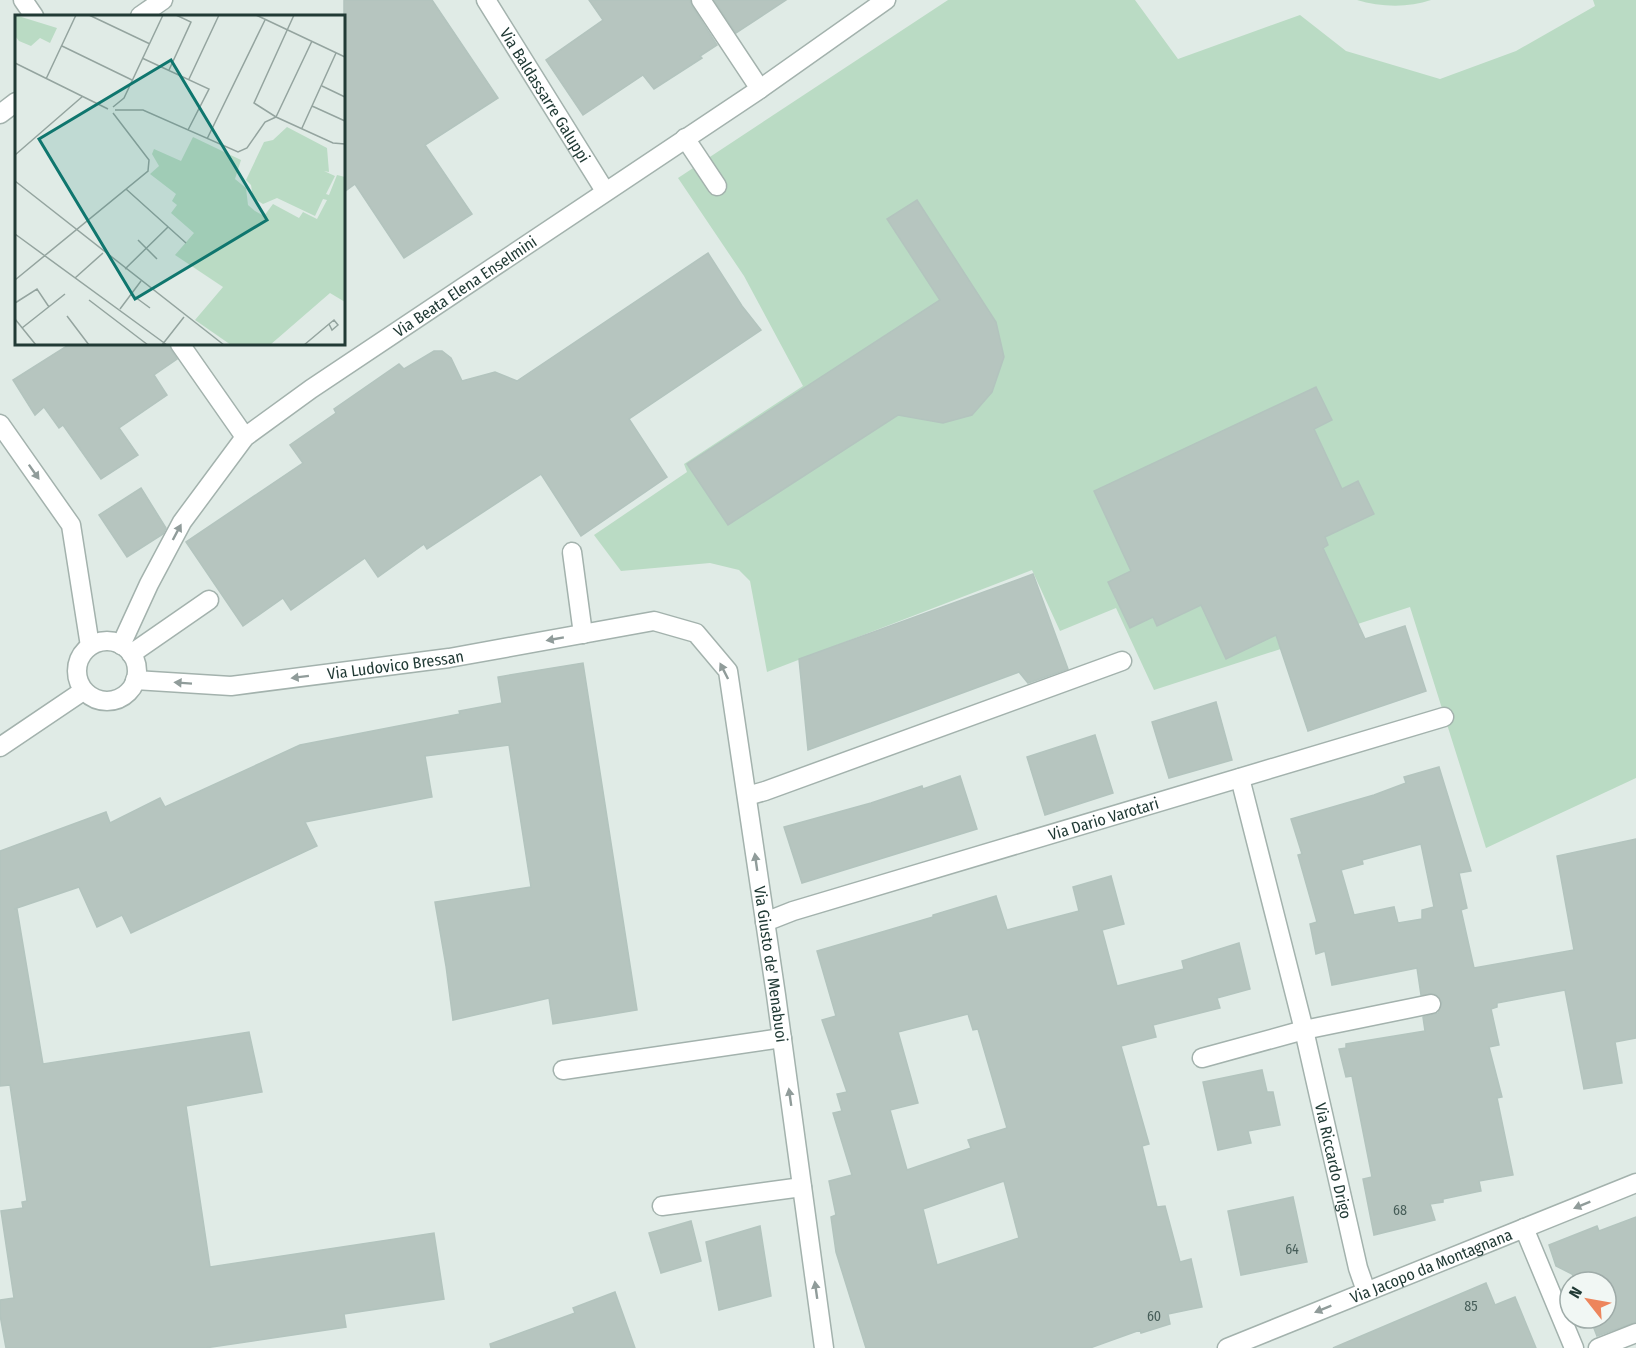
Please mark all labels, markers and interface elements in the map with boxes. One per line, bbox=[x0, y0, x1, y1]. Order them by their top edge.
inset map bbox=[15, 15, 345, 345]
street label: Via Baldassarre Galuppi bbox=[496, 24, 594, 166]
street label: Via Beata Elena Enselmini bbox=[390, 232, 540, 341]
one-way arrow bbox=[28, 463, 40, 479]
one-way arrow bbox=[172, 524, 182, 541]
one-way arrow bbox=[546, 635, 565, 644]
street label: Via Ludovico Bressan bbox=[326, 646, 465, 683]
one-way arrow bbox=[720, 662, 730, 680]
one-way arrow bbox=[291, 672, 310, 682]
one-way arrow bbox=[174, 678, 193, 688]
street label: Via Dario Varotari bbox=[1046, 793, 1161, 844]
one-way arrow bbox=[752, 853, 761, 872]
street label: Via Giusto de' Menabuoi bbox=[750, 885, 792, 1044]
one-way arrow bbox=[785, 1087, 794, 1106]
street label: Via Riccardo Drigo bbox=[1311, 1101, 1356, 1220]
one-way arrow bbox=[1572, 1200, 1590, 1210]
house number: 68 bbox=[1393, 1202, 1407, 1219]
street label: Via Jacopo da Montagnana bbox=[1347, 1224, 1515, 1307]
house number: 64 bbox=[1285, 1241, 1299, 1258]
north arrow bbox=[1558, 1270, 1618, 1330]
one-way arrow bbox=[811, 1280, 821, 1299]
text: N bbox=[1565, 1284, 1586, 1302]
house number: 85 bbox=[1464, 1298, 1478, 1315]
one-way arrow bbox=[1313, 1304, 1331, 1314]
house number: 60 bbox=[1147, 1308, 1161, 1325]

